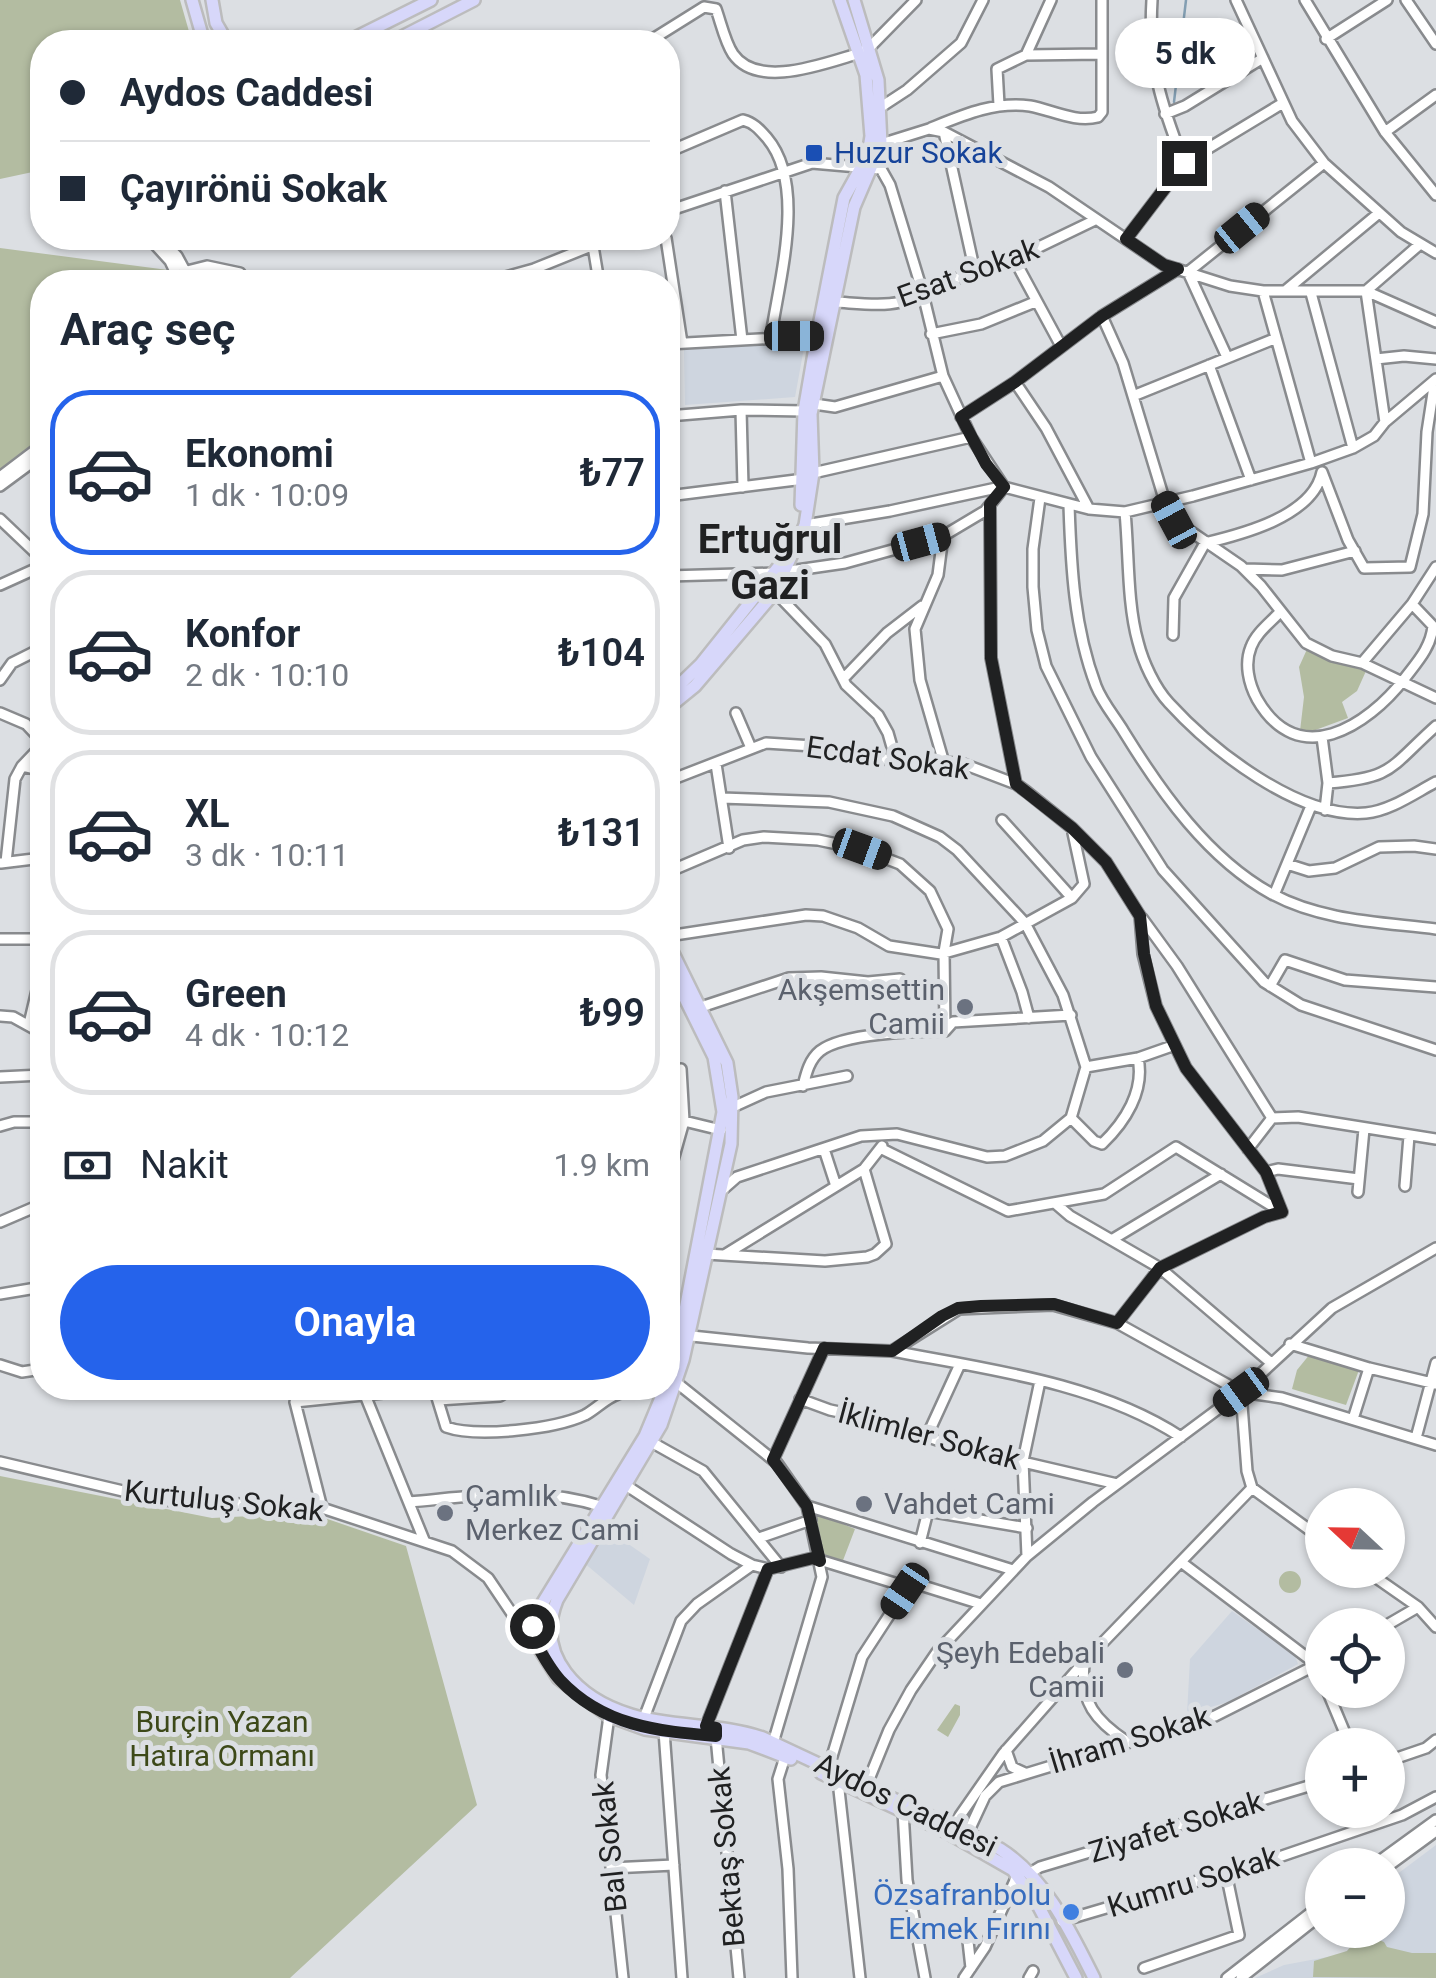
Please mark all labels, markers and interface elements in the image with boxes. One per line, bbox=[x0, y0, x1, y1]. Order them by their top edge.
callout: 5 dk bbox=[1114, 18, 1254, 88]
text: 5 dk bbox=[1154, 34, 1216, 72]
text: Aydos Caddesi bbox=[120, 71, 373, 115]
place label: Huzur Sokak bbox=[834, 135, 1003, 170]
route end bbox=[1162, 141, 1207, 186]
marker: Huzur Sokak bbox=[803, 142, 825, 164]
text: Çayırönü Sokak bbox=[120, 167, 387, 211]
car bbox=[1209, 197, 1275, 259]
street label: Esat Sokak bbox=[892, 231, 1044, 314]
text: Araç seç bbox=[60, 303, 236, 356]
car bbox=[764, 321, 824, 351]
icon: car bbox=[65, 428, 155, 518]
text: Ekonomi bbox=[185, 432, 334, 476]
text: ₺77 bbox=[579, 451, 645, 495]
text: 1 dk · 10:09 bbox=[185, 476, 349, 514]
car bbox=[1147, 486, 1201, 554]
district label: Ertuğrul Gazi bbox=[698, 516, 842, 609]
car bbox=[888, 520, 954, 564]
icon: car bbox=[65, 608, 155, 698]
text: Konfor bbox=[185, 612, 300, 656]
text: ₺104 bbox=[558, 631, 645, 675]
text: 2 dk · 10:10 bbox=[185, 656, 349, 694]
street label: Ecdat Sokak bbox=[804, 729, 973, 786]
icon: car bbox=[65, 788, 155, 878]
text: XL bbox=[185, 792, 230, 836]
text: ₺131 bbox=[558, 811, 645, 855]
car bbox=[829, 825, 895, 873]
text: 3 dk · 10:11 bbox=[185, 836, 349, 874]
icon: car bbox=[65, 968, 155, 1058]
text: Green bbox=[185, 972, 287, 1016]
place label: Akşemsettin Camii bbox=[778, 972, 945, 1041]
text: ₺99 bbox=[579, 991, 645, 1035]
marker: Akşemsettin Camii bbox=[954, 996, 976, 1018]
text: 4 dk · 10:12 bbox=[185, 1016, 349, 1054]
icon: cash bbox=[60, 1138, 115, 1193]
text: Nakit bbox=[140, 1143, 229, 1187]
text: 1.9 km bbox=[553, 1146, 650, 1184]
button: Onayla bbox=[60, 1265, 650, 1380]
car bbox=[1208, 1362, 1274, 1422]
street label: İklimler Sokak bbox=[834, 1394, 1025, 1477]
street label: Kurtuluş Sokak bbox=[122, 1473, 326, 1528]
place label: Çamlık Merkez Cami bbox=[465, 1478, 640, 1547]
place label: Vahdet Cami bbox=[884, 1486, 1055, 1521]
north arrow bbox=[1305, 1488, 1405, 1588]
map controls bbox=[1305, 1488, 1405, 1948]
marker: Vahdet Cami bbox=[853, 1493, 875, 1515]
marker: Çamlık Merkez Cami bbox=[434, 1502, 456, 1524]
car bbox=[876, 1558, 934, 1624]
route start bbox=[510, 1604, 555, 1649]
button: locate bbox=[1305, 1608, 1405, 1708]
place label: Şeyh Edebali Camii bbox=[936, 1635, 1105, 1704]
marker: Şeyh Edebali Camii bbox=[1114, 1659, 1136, 1681]
street label: İhram Sokak bbox=[1045, 1698, 1215, 1781]
park label: Burçin Yazan Hatıra Ormanı bbox=[129, 1704, 315, 1773]
button: + bbox=[1305, 1728, 1405, 1828]
street label: Aydos Caddesi bbox=[809, 1745, 1003, 1864]
street label: Bektaş Sokak bbox=[701, 1765, 752, 1948]
street label: Bal Sokak bbox=[585, 1779, 634, 1914]
street label: Ziyafet Sokak bbox=[1084, 1783, 1268, 1870]
street label: Kumru Sokak bbox=[1103, 1839, 1283, 1924]
button: − bbox=[1305, 1848, 1405, 1948]
place label: Özsafranbolu Ekmek Fırını bbox=[873, 1877, 1051, 1946]
marker: Özsafranbolu Ekmek Fırını bbox=[1060, 1901, 1082, 1923]

